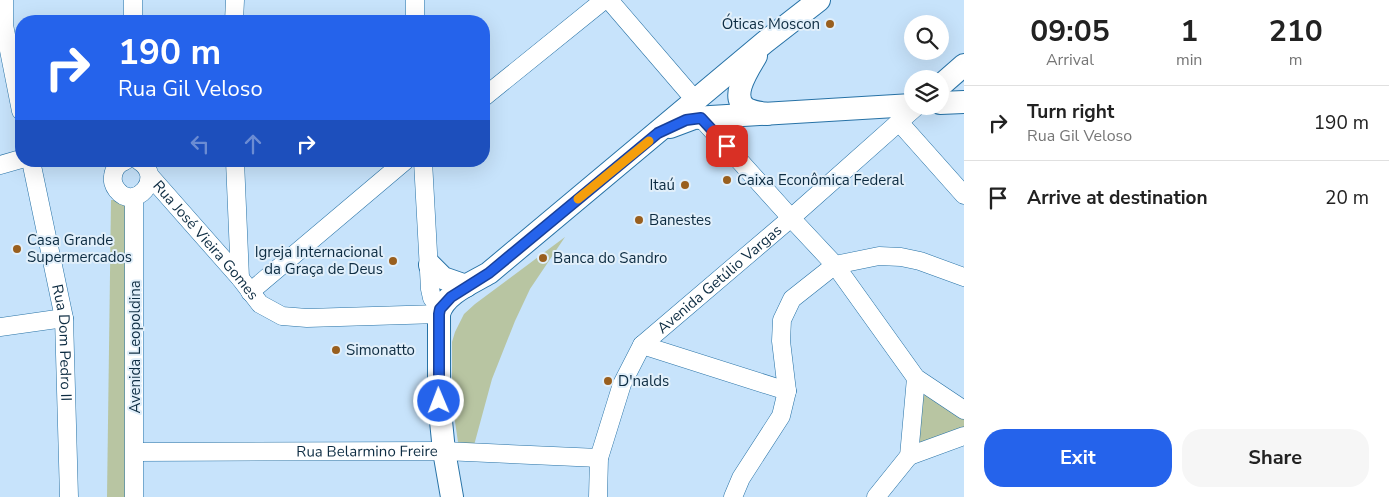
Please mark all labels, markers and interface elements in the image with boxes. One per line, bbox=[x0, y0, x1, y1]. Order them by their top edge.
text: 09:05 bbox=[1030, 11, 1110, 52]
text: 1 bbox=[1180, 11, 1198, 52]
text: 210 bbox=[1269, 11, 1323, 52]
place label: Óticas Moscon bbox=[722, 13, 820, 34]
map controls bbox=[904, 15, 949, 115]
button: search bbox=[904, 15, 949, 60]
marker: Óticas Moscon bbox=[824, 18, 836, 30]
text: 190 m bbox=[118, 29, 221, 76]
icon: right bbox=[35, 35, 100, 100]
text: Arrival bbox=[1046, 49, 1094, 71]
text: min bbox=[1176, 49, 1202, 71]
text: m bbox=[1289, 49, 1303, 71]
button: layers bbox=[904, 70, 949, 115]
text: Rua Gil Veloso bbox=[118, 74, 263, 104]
text: Turn right bbox=[1027, 99, 1114, 125]
icon: right bbox=[984, 109, 1012, 137]
text: 190 m bbox=[1314, 110, 1369, 136]
pin bbox=[706, 125, 748, 167]
text: Rua Gil Veloso bbox=[1027, 125, 1132, 147]
icon: left bbox=[186, 130, 214, 158]
icon: ahead bbox=[239, 130, 267, 158]
icon: right bbox=[292, 130, 320, 158]
icon: arrive bbox=[713, 132, 741, 160]
place label: Caixa Econômica Federal bbox=[737, 170, 904, 190]
marker: Caixa Econômica Federal bbox=[721, 174, 733, 186]
place label: Itaú bbox=[650, 175, 675, 195]
street label: Rua José Vieira Gomes bbox=[148, 176, 263, 304]
marker: Itaú bbox=[679, 179, 691, 191]
icon: arrive bbox=[984, 184, 1012, 212]
text: Arrive at destination bbox=[1027, 185, 1208, 211]
text: 20 m bbox=[1325, 185, 1369, 211]
place label: Banestes bbox=[649, 210, 711, 230]
marker: Banestes bbox=[633, 214, 645, 226]
street label: Avenida Getúlio Vargas bbox=[653, 220, 786, 338]
place label: Casa Grande Supermercados bbox=[27, 230, 132, 267]
place label: Igreja Internacional da Graça de Deus bbox=[255, 242, 384, 279]
marker: Casa Grande Supermercados bbox=[11, 243, 23, 255]
place label: Banca do Sandro bbox=[553, 248, 667, 268]
marker: Banca do Sandro bbox=[537, 252, 549, 264]
marker: Igreja Internacional da Graça de Deus bbox=[387, 255, 399, 267]
street label: Avenida Leopoldina bbox=[125, 280, 145, 414]
street label: Rua Dom Pedro II bbox=[47, 282, 76, 402]
place label: Simonatto bbox=[346, 340, 415, 360]
marker: Simonatto bbox=[330, 344, 342, 356]
place label: D'nalds bbox=[618, 371, 669, 391]
position arrow bbox=[412, 374, 464, 426]
marker: D'nalds bbox=[602, 375, 614, 387]
button: Exit bbox=[984, 429, 1172, 487]
button: Share bbox=[1182, 429, 1369, 487]
street label: Rua Belarmino Freire bbox=[296, 441, 438, 461]

